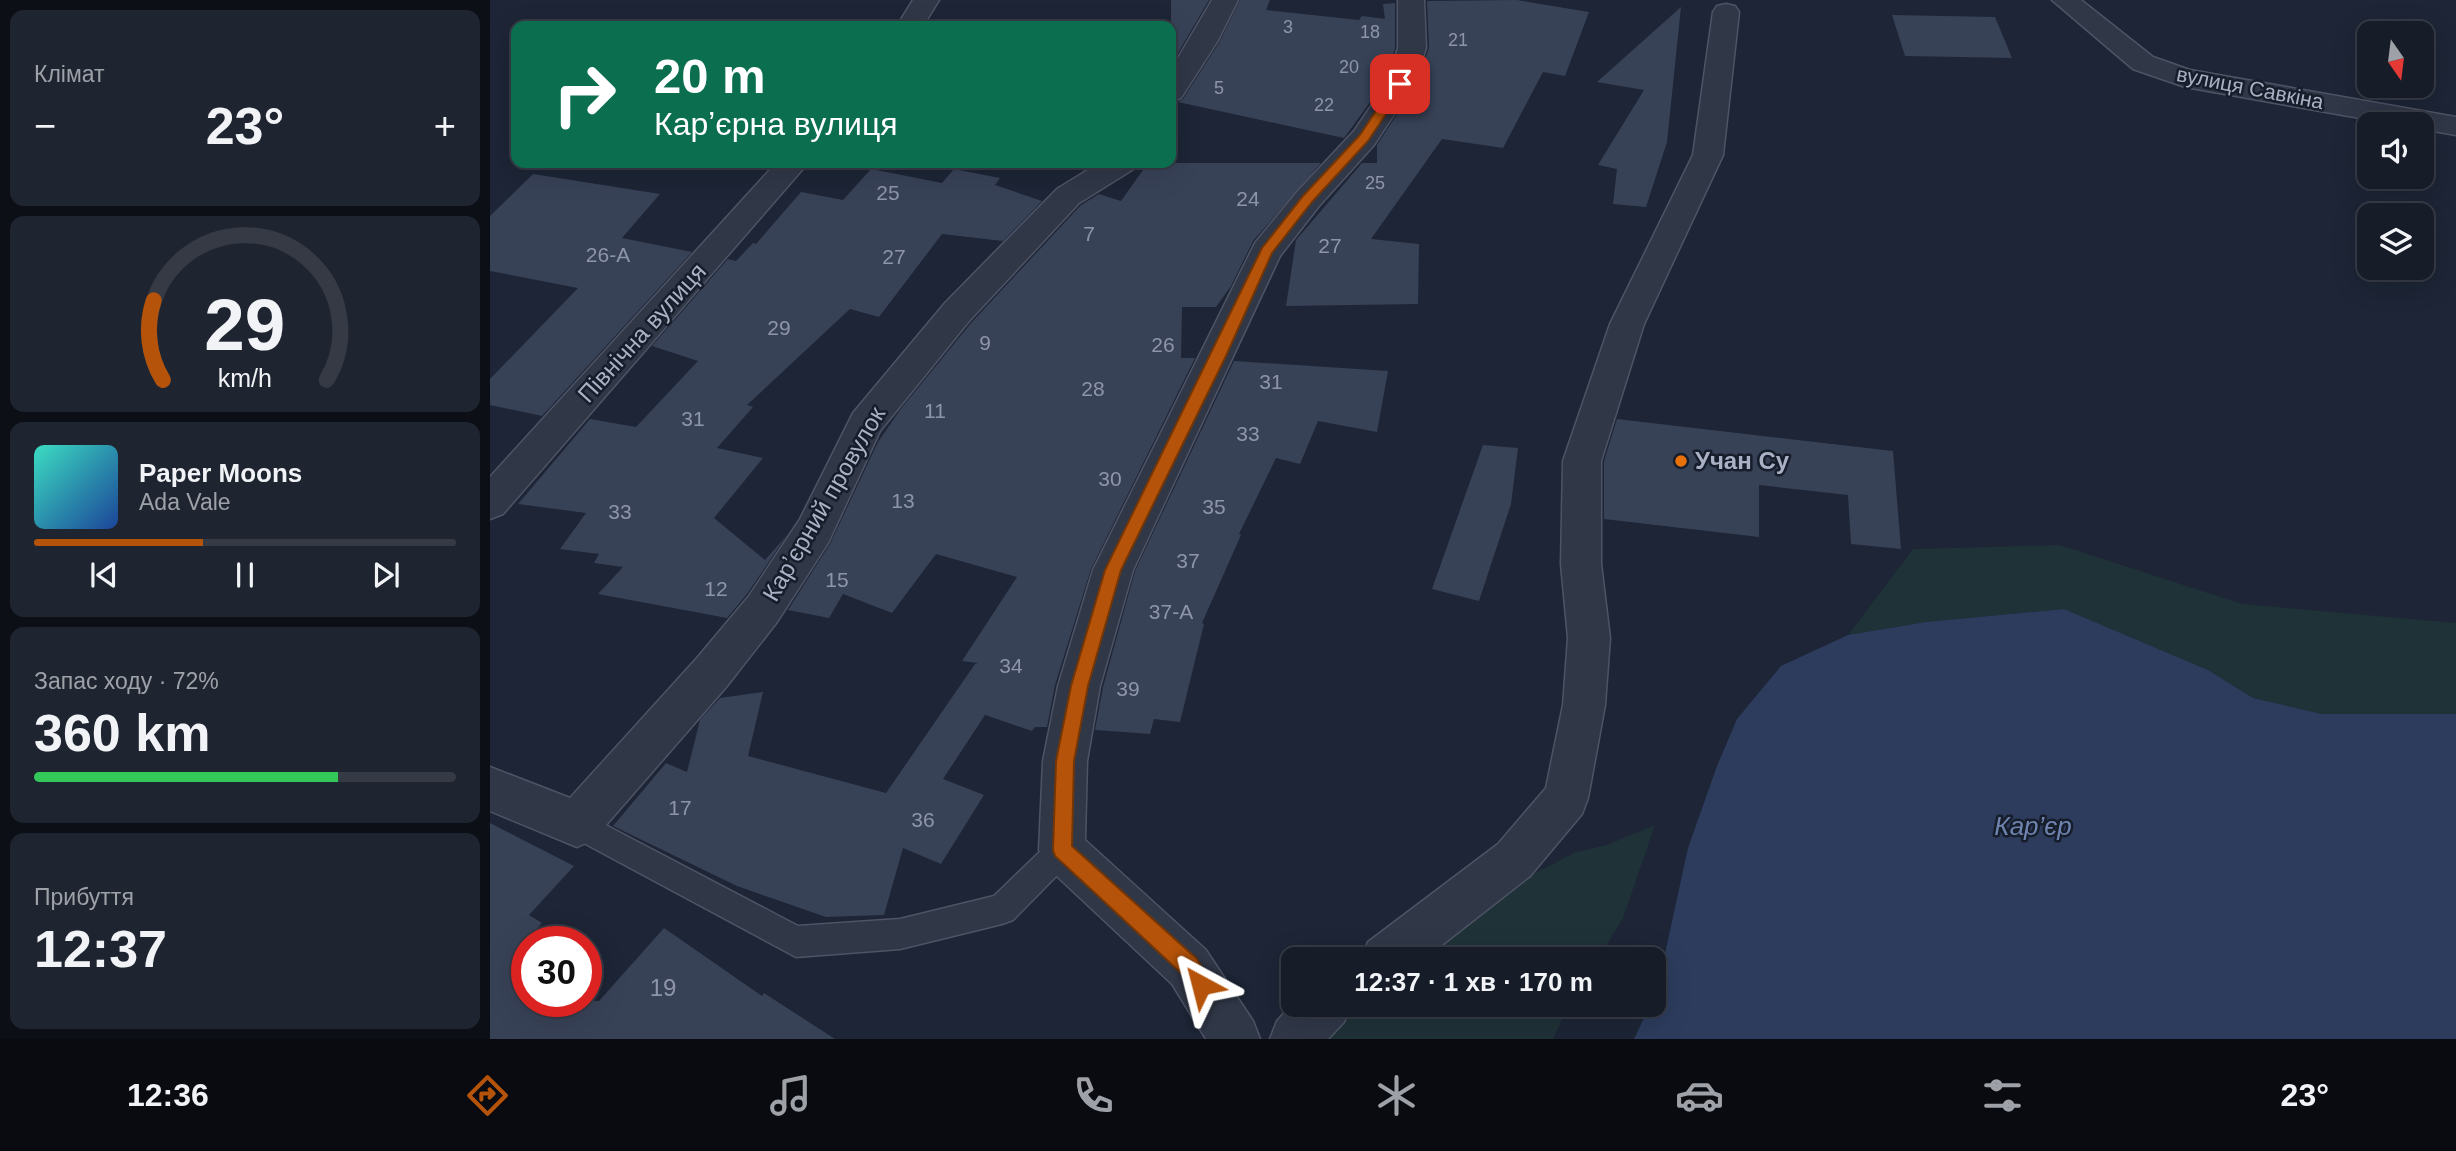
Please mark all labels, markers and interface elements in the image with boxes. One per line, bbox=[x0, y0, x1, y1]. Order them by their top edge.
house number: 3 bbox=[1283, 17, 1293, 37]
north arrow bbox=[2357, 21, 2434, 98]
map controls bbox=[2357, 21, 2434, 280]
house number: 18 bbox=[1360, 22, 1380, 42]
house number: 21 bbox=[1448, 30, 1468, 50]
icon: right bbox=[539, 49, 630, 140]
text: 20 m bbox=[654, 49, 766, 103]
pin bbox=[1370, 54, 1430, 114]
house number: 20 bbox=[1339, 57, 1359, 77]
text: Клімат bbox=[34, 61, 105, 87]
street label: вулиця Савкіна bbox=[2175, 62, 2326, 113]
icon: arrive bbox=[1381, 65, 1419, 103]
house number: 5 bbox=[1214, 78, 1224, 98]
house number: 22 bbox=[1314, 95, 1334, 115]
text: 23° bbox=[206, 97, 284, 155]
text: − bbox=[34, 105, 56, 147]
text: + bbox=[434, 105, 456, 147]
text: Карʼєрна вулиця bbox=[654, 106, 898, 142]
button: sound bbox=[2357, 112, 2434, 189]
house number: 25 bbox=[1365, 173, 1385, 193]
house number: 25 bbox=[876, 181, 900, 204]
house number: 24 bbox=[1236, 187, 1260, 210]
button: layers bbox=[2357, 203, 2434, 280]
house number: 7 bbox=[1083, 222, 1095, 245]
house number: 27 bbox=[1318, 234, 1342, 257]
house number: 26-А bbox=[586, 243, 630, 266]
house number: 27 bbox=[882, 245, 906, 268]
street label: Північна вулиця bbox=[572, 258, 711, 408]
text: 29 bbox=[205, 284, 285, 365]
house number: 29 bbox=[767, 316, 791, 339]
house number: 9 bbox=[979, 331, 991, 354]
house number: 26 bbox=[1151, 333, 1175, 356]
text: km/h bbox=[218, 363, 272, 391]
house number: 31 bbox=[1259, 370, 1283, 393]
house number: 28 bbox=[1081, 377, 1105, 400]
house number: 11 bbox=[924, 399, 946, 422]
street label: Карʼєрний провулок bbox=[757, 401, 890, 606]
house number: 31 bbox=[681, 407, 705, 430]
house number: 33 bbox=[1236, 422, 1260, 445]
place label: Учан Су bbox=[1695, 447, 1790, 474]
marker: Учан Су bbox=[1673, 453, 1689, 469]
text: Paper Moons bbox=[139, 458, 302, 488]
house number: 30 bbox=[1098, 467, 1122, 490]
text: Ada Vale bbox=[139, 489, 231, 515]
house number: 13 bbox=[891, 489, 915, 512]
house number: 35 bbox=[1202, 495, 1226, 518]
house number: 33 bbox=[608, 500, 632, 523]
house number: 37 bbox=[1176, 549, 1200, 572]
icon: previous bbox=[85, 556, 123, 594]
icon: pause bbox=[226, 556, 264, 594]
icon: next bbox=[367, 556, 405, 594]
house number: 15 bbox=[825, 568, 849, 591]
house number: 12 bbox=[704, 577, 728, 600]
house number: 37-А bbox=[1149, 600, 1193, 623]
house number: 34 bbox=[999, 654, 1023, 677]
text: Запас ходу · 72% bbox=[34, 668, 219, 694]
house number: 39 bbox=[1116, 677, 1140, 700]
text: 360 km bbox=[34, 704, 210, 762]
house number: 17 bbox=[668, 796, 692, 819]
house number: 36 bbox=[911, 808, 935, 831]
water label: Кар’єр bbox=[1994, 811, 2072, 841]
text: Прибуття bbox=[34, 884, 134, 910]
text: 12:37 bbox=[34, 920, 167, 978]
speed limit sign: 30 bbox=[511, 926, 602, 1017]
position arrow bbox=[1164, 948, 1238, 1022]
text: 12:37 · 1 хв · 170 m bbox=[1354, 967, 1593, 997]
house number: 19 bbox=[650, 974, 676, 1001]
icon: directions bbox=[463, 1071, 512, 1120]
icon: music bbox=[766, 1071, 815, 1120]
icon: phone bbox=[1069, 1071, 1118, 1120]
icon: climate bbox=[1372, 1071, 1421, 1120]
icon: car bbox=[1675, 1071, 1724, 1120]
icon: filters bbox=[1978, 1071, 2027, 1120]
text: 12:36 bbox=[127, 1077, 209, 1113]
text: 23° bbox=[2281, 1077, 2329, 1113]

